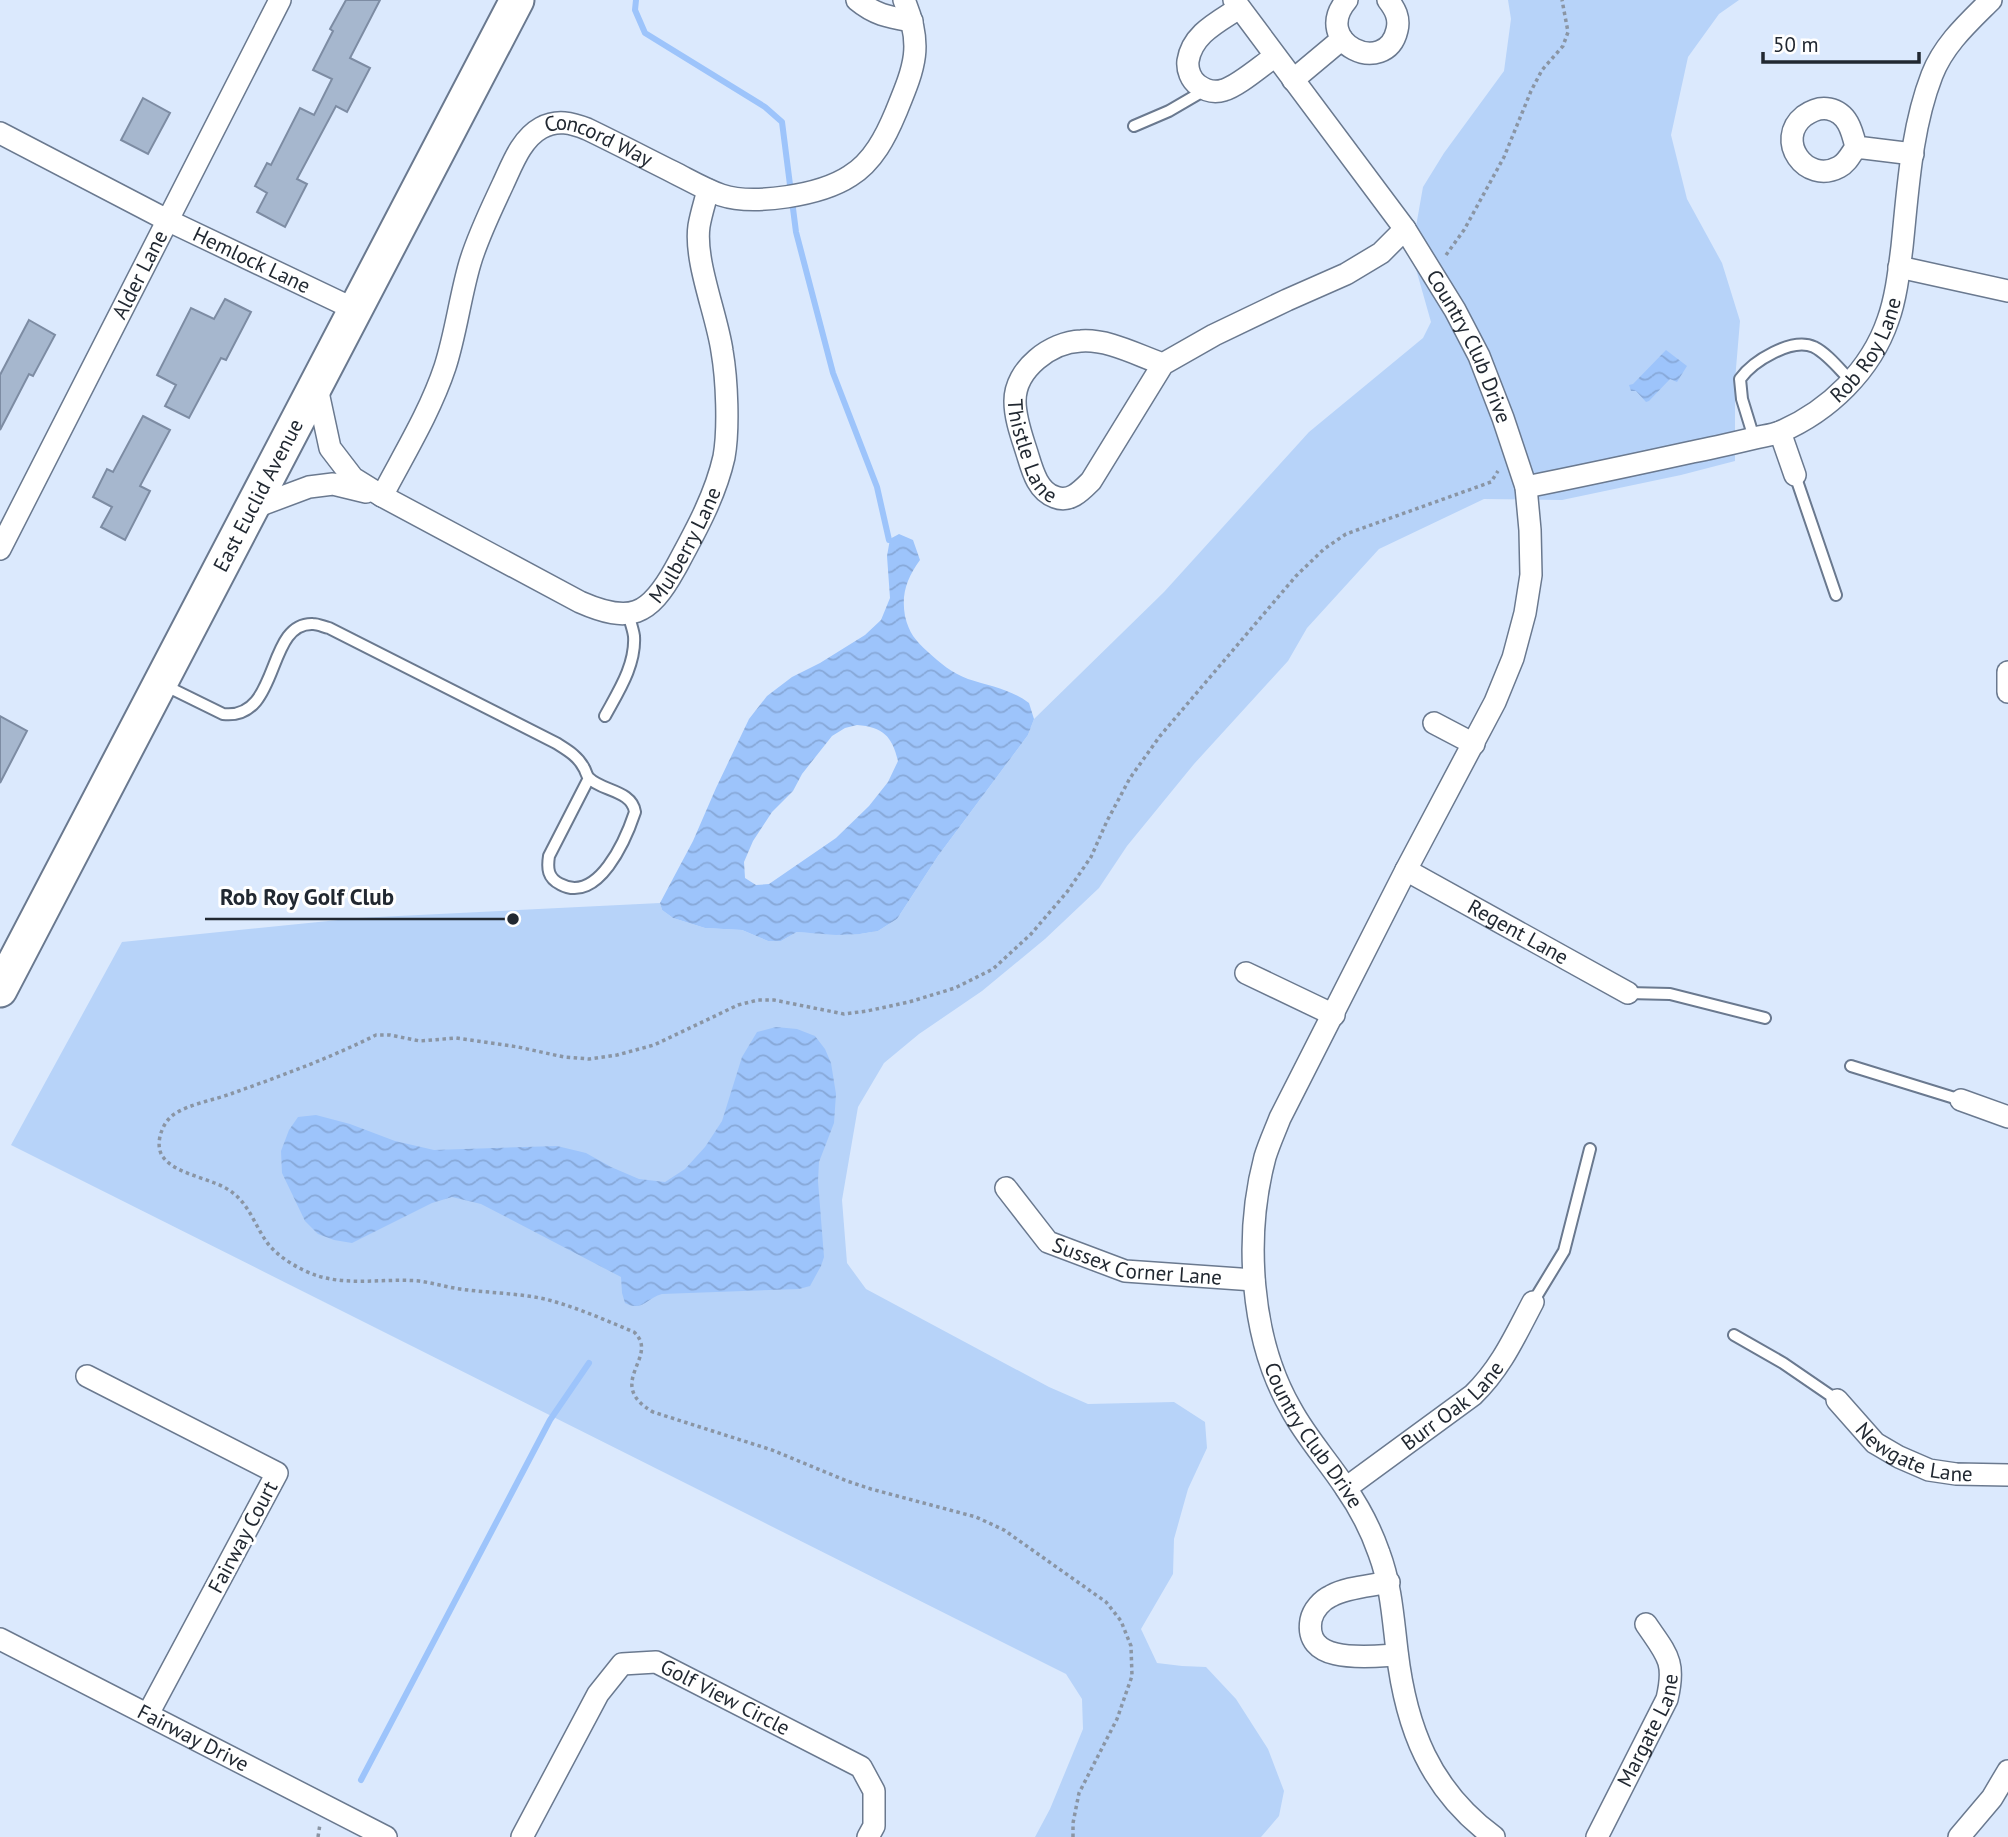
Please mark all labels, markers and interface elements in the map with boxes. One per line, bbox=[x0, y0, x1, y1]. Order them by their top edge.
scale bar bbox=[1763, 21, 1919, 65]
text: 50 m bbox=[1773, 31, 1819, 58]
street label: Concord Way bbox=[541, 109, 657, 173]
street label: Hemlock Lane bbox=[189, 220, 315, 299]
street label: Alder Lane bbox=[106, 225, 173, 323]
street label: Country Club Drive bbox=[1420, 264, 1518, 427]
street label: Rob Roy Lane bbox=[1824, 295, 1907, 408]
street label: Thistle Lane bbox=[1002, 398, 1062, 509]
street label: East Euclid Avenue bbox=[207, 414, 309, 576]
street label: Mulberry Lane bbox=[643, 483, 727, 609]
callout: Rob Roy Golf Club bbox=[205, 875, 409, 919]
text: Rob Roy Golf Club bbox=[220, 882, 394, 911]
street label: Regent Lane bbox=[1463, 893, 1573, 970]
street label: Sussex Corner Lane bbox=[1049, 1231, 1223, 1291]
street label: Burr Oak Lane bbox=[1396, 1356, 1510, 1456]
street label: Country Club Drive bbox=[1258, 1359, 1369, 1513]
street label: Newgate Lane bbox=[1850, 1416, 1973, 1487]
street label: Fairway Court bbox=[202, 1476, 283, 1598]
street label: Golf View Circle bbox=[656, 1653, 794, 1741]
street label: Margate Lane bbox=[1611, 1673, 1684, 1791]
street label: Fairway Drive bbox=[133, 1698, 254, 1777]

